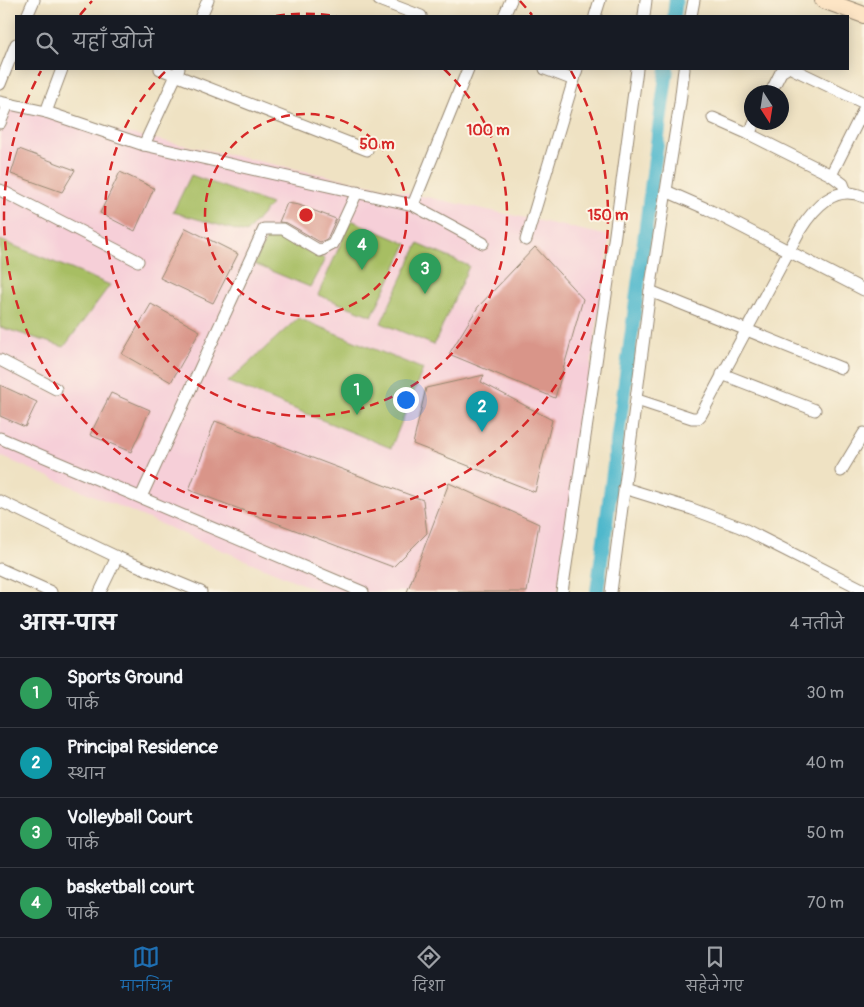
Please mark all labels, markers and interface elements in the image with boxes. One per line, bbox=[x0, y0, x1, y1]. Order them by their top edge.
search box bbox=[15, 15, 849, 70]
icon: search bbox=[33, 29, 61, 57]
text: यहाँ खोजें bbox=[73, 30, 154, 54]
north arrow bbox=[744, 85, 789, 130]
text: 100 m bbox=[467, 121, 509, 140]
text: 50 m bbox=[360, 135, 394, 154]
centre of rings bbox=[297, 206, 315, 224]
text: 150 m bbox=[588, 206, 628, 225]
pin: 4 bbox=[346, 229, 378, 270]
pin: 3 bbox=[409, 253, 441, 294]
pin: 1 bbox=[341, 374, 373, 415]
your location bbox=[393, 387, 419, 413]
pin: 2 bbox=[466, 391, 498, 432]
text: आस-पास bbox=[20, 610, 116, 637]
text: 4 नतीजे bbox=[790, 614, 844, 634]
text: Sports Ground bbox=[67, 665, 183, 689]
text: 1 bbox=[33, 683, 39, 703]
text: 30 m bbox=[806, 683, 844, 703]
text: पार्क bbox=[67, 694, 98, 714]
text: Principal Residence bbox=[67, 735, 218, 759]
text: 2 bbox=[32, 753, 40, 773]
text: 40 m bbox=[806, 753, 844, 773]
text: स्थान bbox=[67, 764, 105, 784]
text: Volleyball Court bbox=[67, 805, 192, 829]
text: 3 bbox=[32, 823, 40, 843]
text: 50 m bbox=[807, 823, 844, 843]
text: पार्क bbox=[67, 834, 98, 854]
text: basketball court bbox=[67, 875, 194, 899]
text: 4 bbox=[31, 893, 41, 913]
text: 70 m bbox=[807, 893, 844, 913]
text: पार्क bbox=[67, 904, 98, 924]
tab: मानचित्र bbox=[121, 943, 172, 1002]
tab: दिशा bbox=[413, 943, 445, 1002]
tab: सहेजे गए bbox=[686, 943, 743, 1002]

